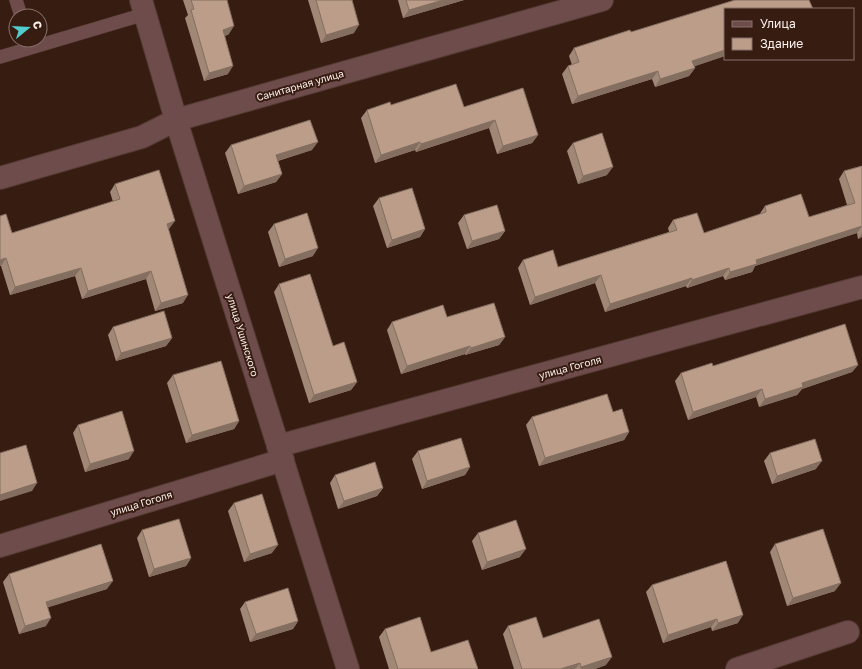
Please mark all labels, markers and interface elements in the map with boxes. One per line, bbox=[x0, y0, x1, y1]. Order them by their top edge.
north arrow bbox=[8, 8, 48, 48]
legend bbox=[724, 8, 854, 60]
text: Улица bbox=[760, 16, 796, 31]
text: С bbox=[31, 19, 45, 31]
text: Здание bbox=[760, 36, 803, 51]
street label: Санитарная улица bbox=[255, 67, 345, 103]
street label: улица Ушинского bbox=[225, 292, 261, 378]
street label: улица Гоголя bbox=[537, 353, 603, 381]
street label: улица Гоголя bbox=[109, 488, 173, 518]

